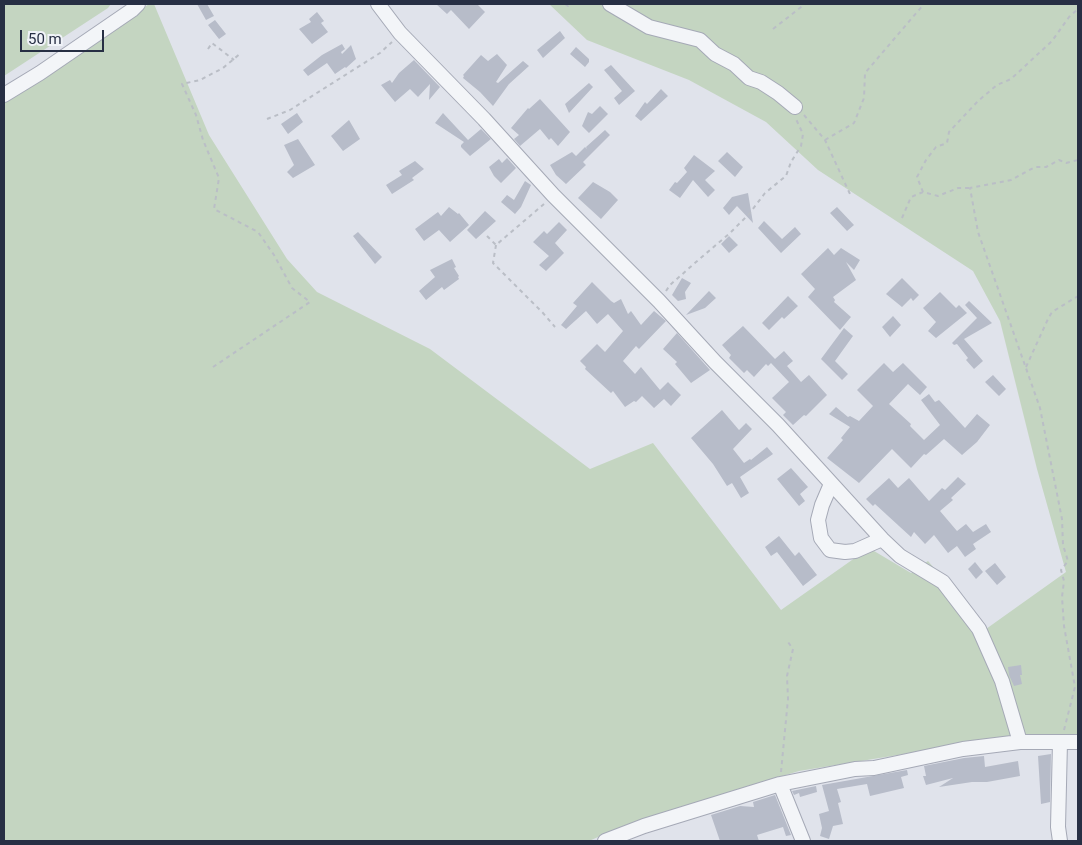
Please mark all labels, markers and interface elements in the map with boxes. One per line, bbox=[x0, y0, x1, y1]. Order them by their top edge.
scale bar bbox=[22, 20, 106, 52]
text: 50 m bbox=[28, 30, 62, 48]

